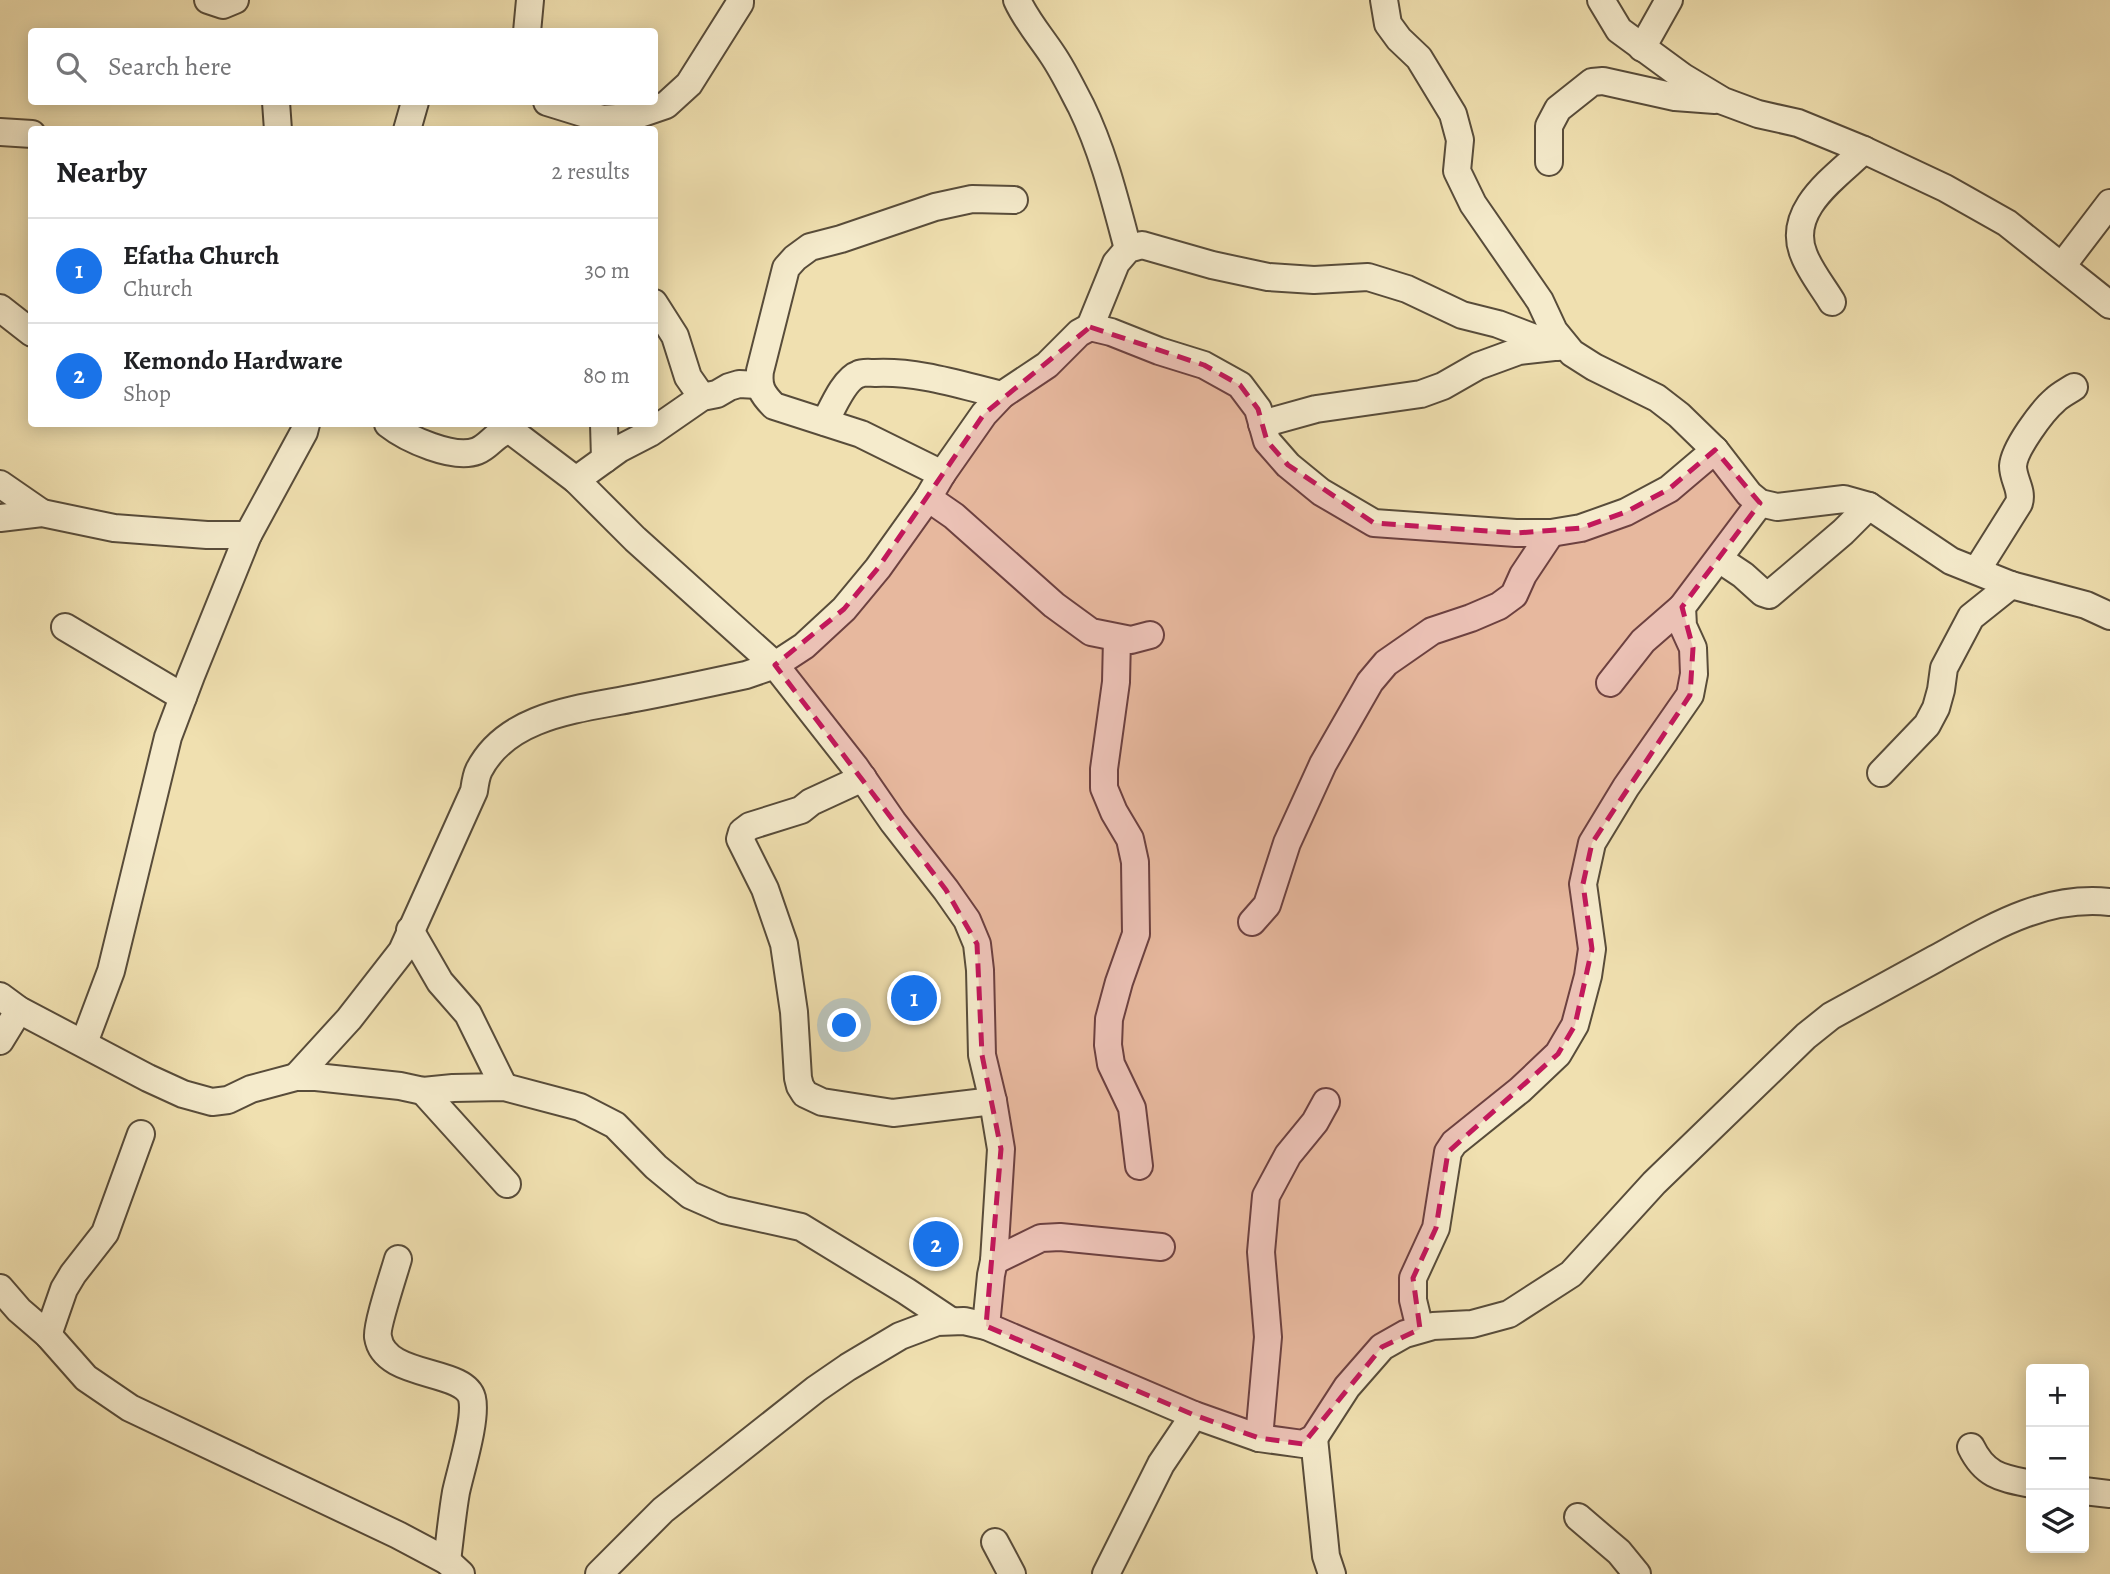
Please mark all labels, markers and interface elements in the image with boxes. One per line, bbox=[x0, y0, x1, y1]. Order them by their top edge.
search box bbox=[28, 28, 658, 105]
icon: search bbox=[52, 48, 90, 86]
text: Search here bbox=[108, 49, 232, 84]
text: Nearby bbox=[56, 152, 147, 192]
text: 2 results bbox=[552, 156, 630, 187]
text: Efatha Church bbox=[123, 238, 279, 273]
text: 1 bbox=[75, 255, 83, 286]
text: 30 m bbox=[584, 255, 630, 286]
text: Church bbox=[123, 273, 193, 304]
text: Kemondo Hardware bbox=[123, 343, 343, 378]
text: 2 bbox=[73, 360, 85, 391]
text: 80 m bbox=[583, 360, 630, 391]
text: Shop bbox=[123, 378, 171, 409]
pin: 1 bbox=[891, 972, 937, 1024]
your location bbox=[827, 1008, 861, 1042]
pin: 2 bbox=[913, 1218, 959, 1270]
map controls bbox=[2026, 1364, 2089, 1553]
button: + bbox=[2026, 1364, 2089, 1427]
button: − bbox=[2026, 1427, 2089, 1490]
button: layers bbox=[2026, 1490, 2089, 1553]

